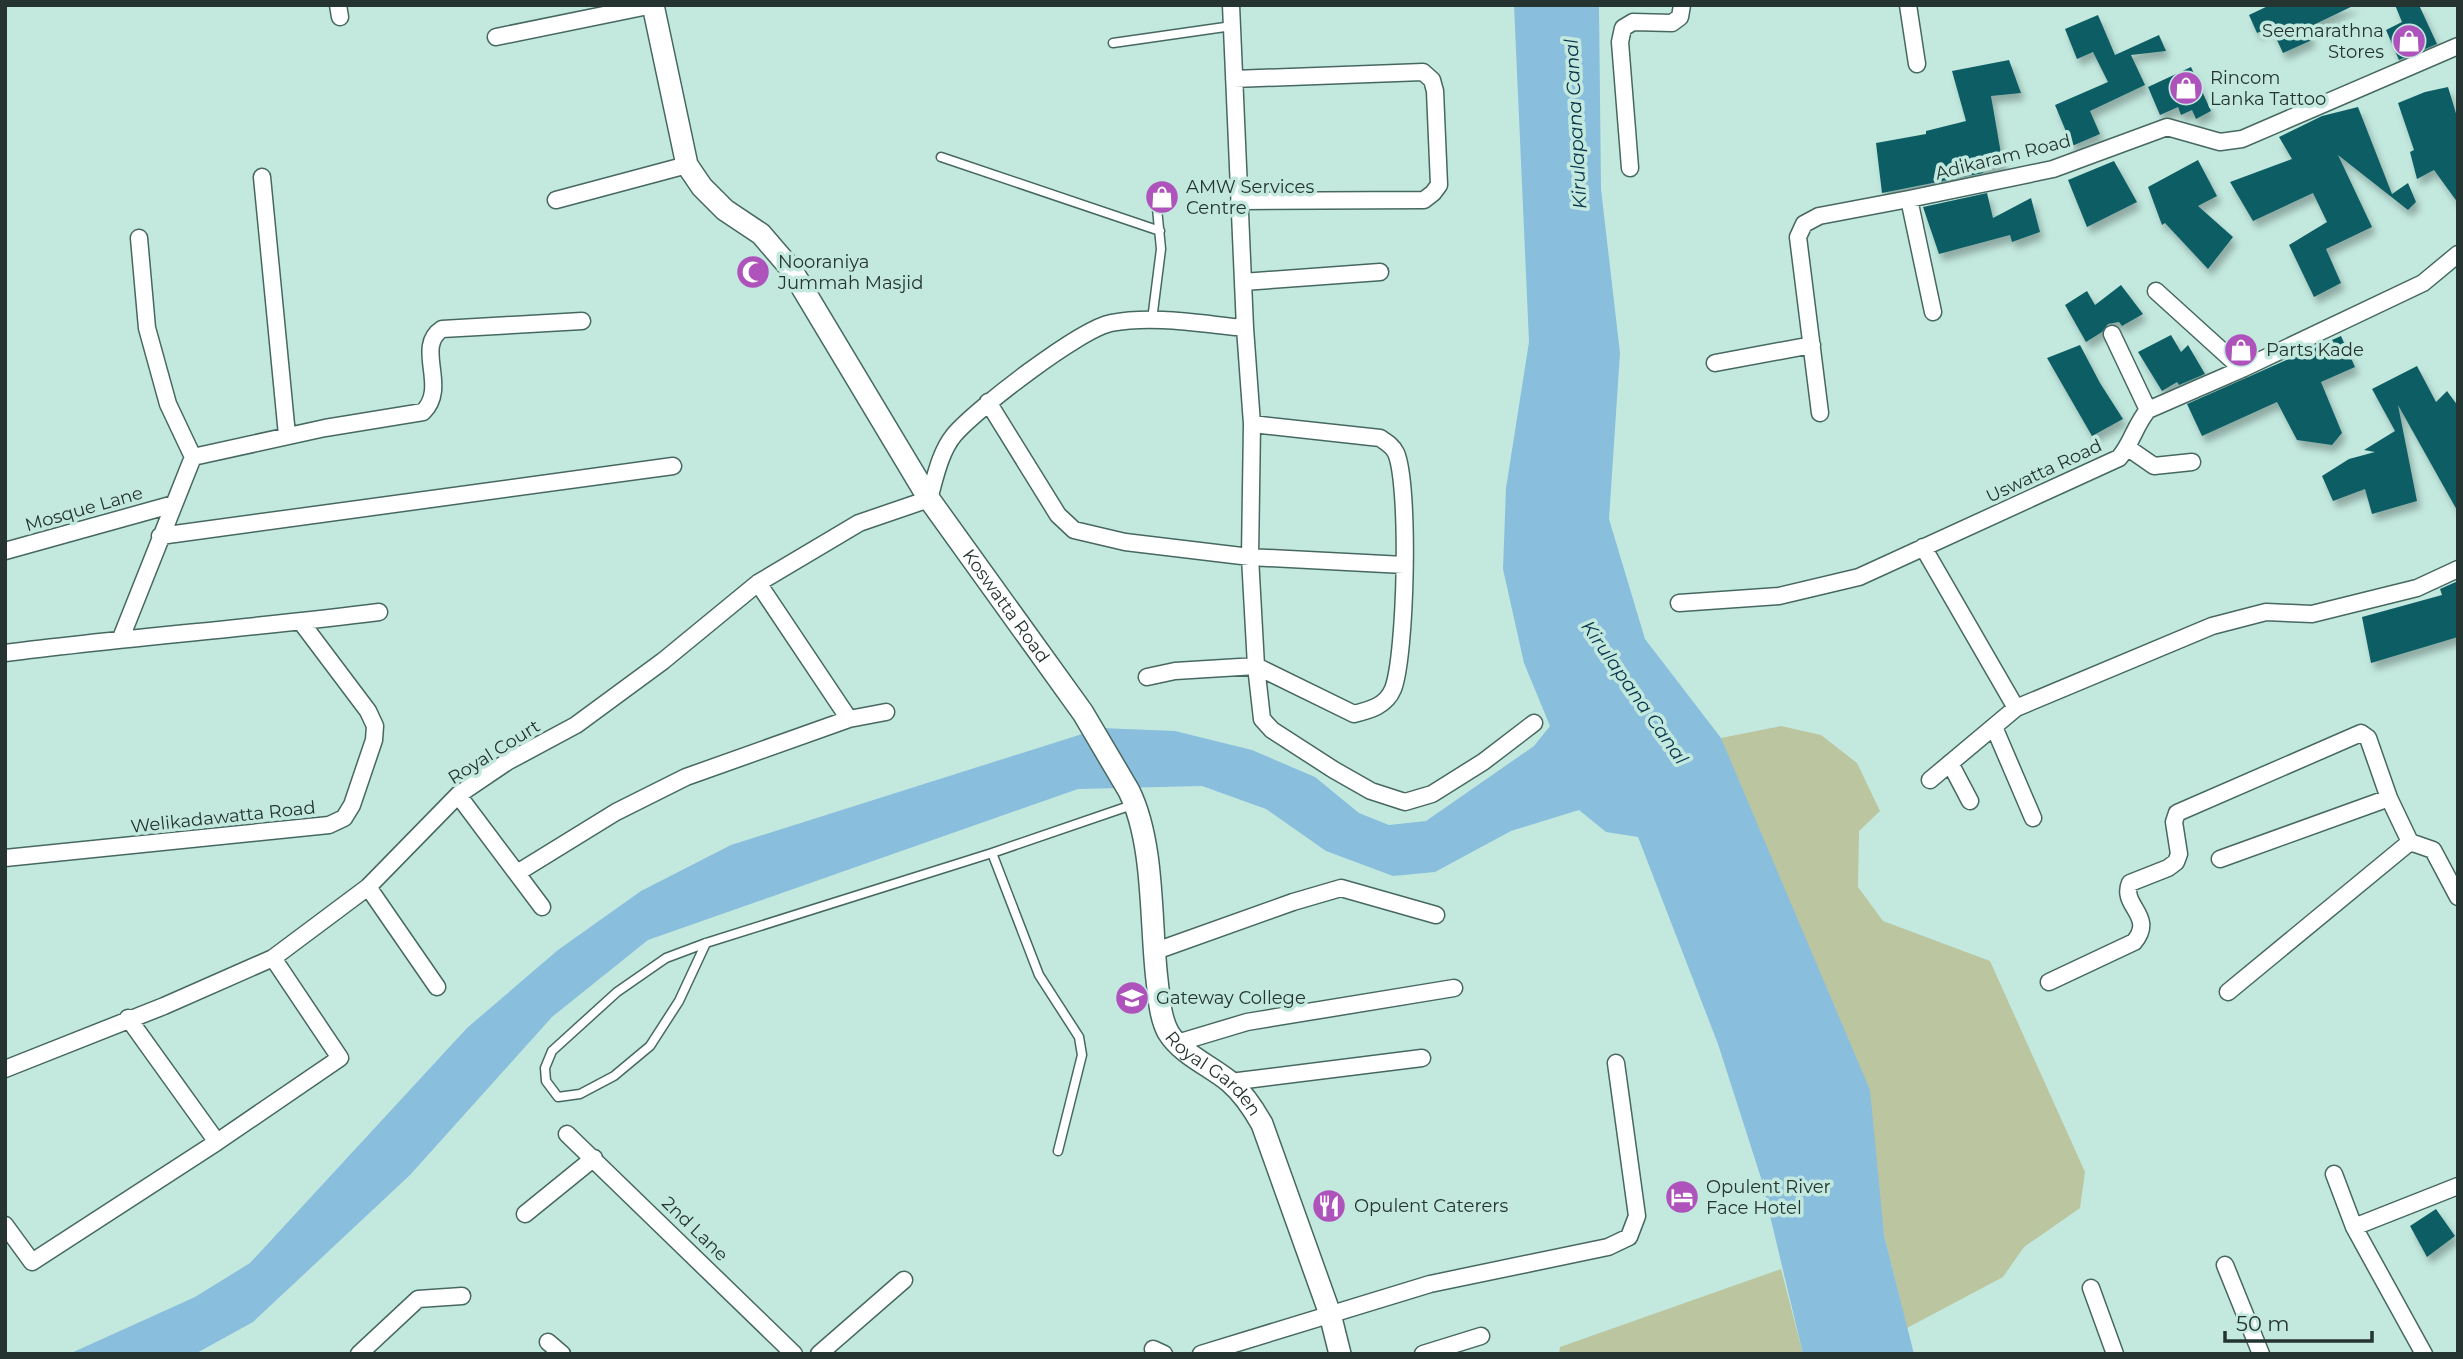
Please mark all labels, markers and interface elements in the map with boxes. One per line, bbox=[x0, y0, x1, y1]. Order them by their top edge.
place label: Seemarathna Stores bbox=[2262, 20, 2384, 63]
shop icon: Seemarathna Stores bbox=[2390, 22, 2428, 60]
water label: Kirulapana Canal bbox=[1560, 37, 1591, 210]
place label: Rincom Lanka Tattoo bbox=[2210, 67, 2326, 110]
shop icon: Rincom Lanka Tattoo bbox=[2167, 69, 2205, 107]
street label: Adikaram Road bbox=[1933, 130, 2073, 184]
place label: AMW Services Centre bbox=[1186, 176, 1314, 219]
shop icon: AMW Services Centre bbox=[1143, 178, 1181, 216]
place label: Nooraniya Jummah Masjid bbox=[777, 251, 923, 294]
mosque icon: Nooraniya Jummah Masjid bbox=[734, 253, 772, 291]
shop icon: Parts Kade bbox=[2222, 331, 2260, 369]
place label: Parts Kade bbox=[2266, 339, 2364, 361]
street label: Uswatta Road bbox=[1983, 435, 2105, 507]
street label: Mosque Lane bbox=[23, 482, 146, 536]
street label: Koswatta Road bbox=[958, 545, 1054, 667]
water label: Kirulapana Canal bbox=[1576, 616, 1693, 769]
street label: Royal Court bbox=[444, 715, 544, 789]
street label: Welikadawatta Road bbox=[129, 796, 317, 838]
school or university icon: Gateway College bbox=[1113, 979, 1151, 1017]
place label: Gateway College bbox=[1156, 987, 1306, 1009]
street label: Royal Garden bbox=[1160, 1027, 1266, 1120]
place label: Opulent River Face Hotel bbox=[1706, 1176, 1831, 1219]
hotel icon: Opulent River Face Hotel bbox=[1663, 1178, 1701, 1216]
restaurant icon: Opulent Caterers bbox=[1310, 1187, 1348, 1225]
street label: 2nd Lane bbox=[657, 1192, 733, 1266]
place label: Opulent Caterers bbox=[1354, 1195, 1508, 1217]
scale bar bbox=[2225, 1300, 2372, 1344]
text: 50 m bbox=[2236, 1311, 2290, 1336]

